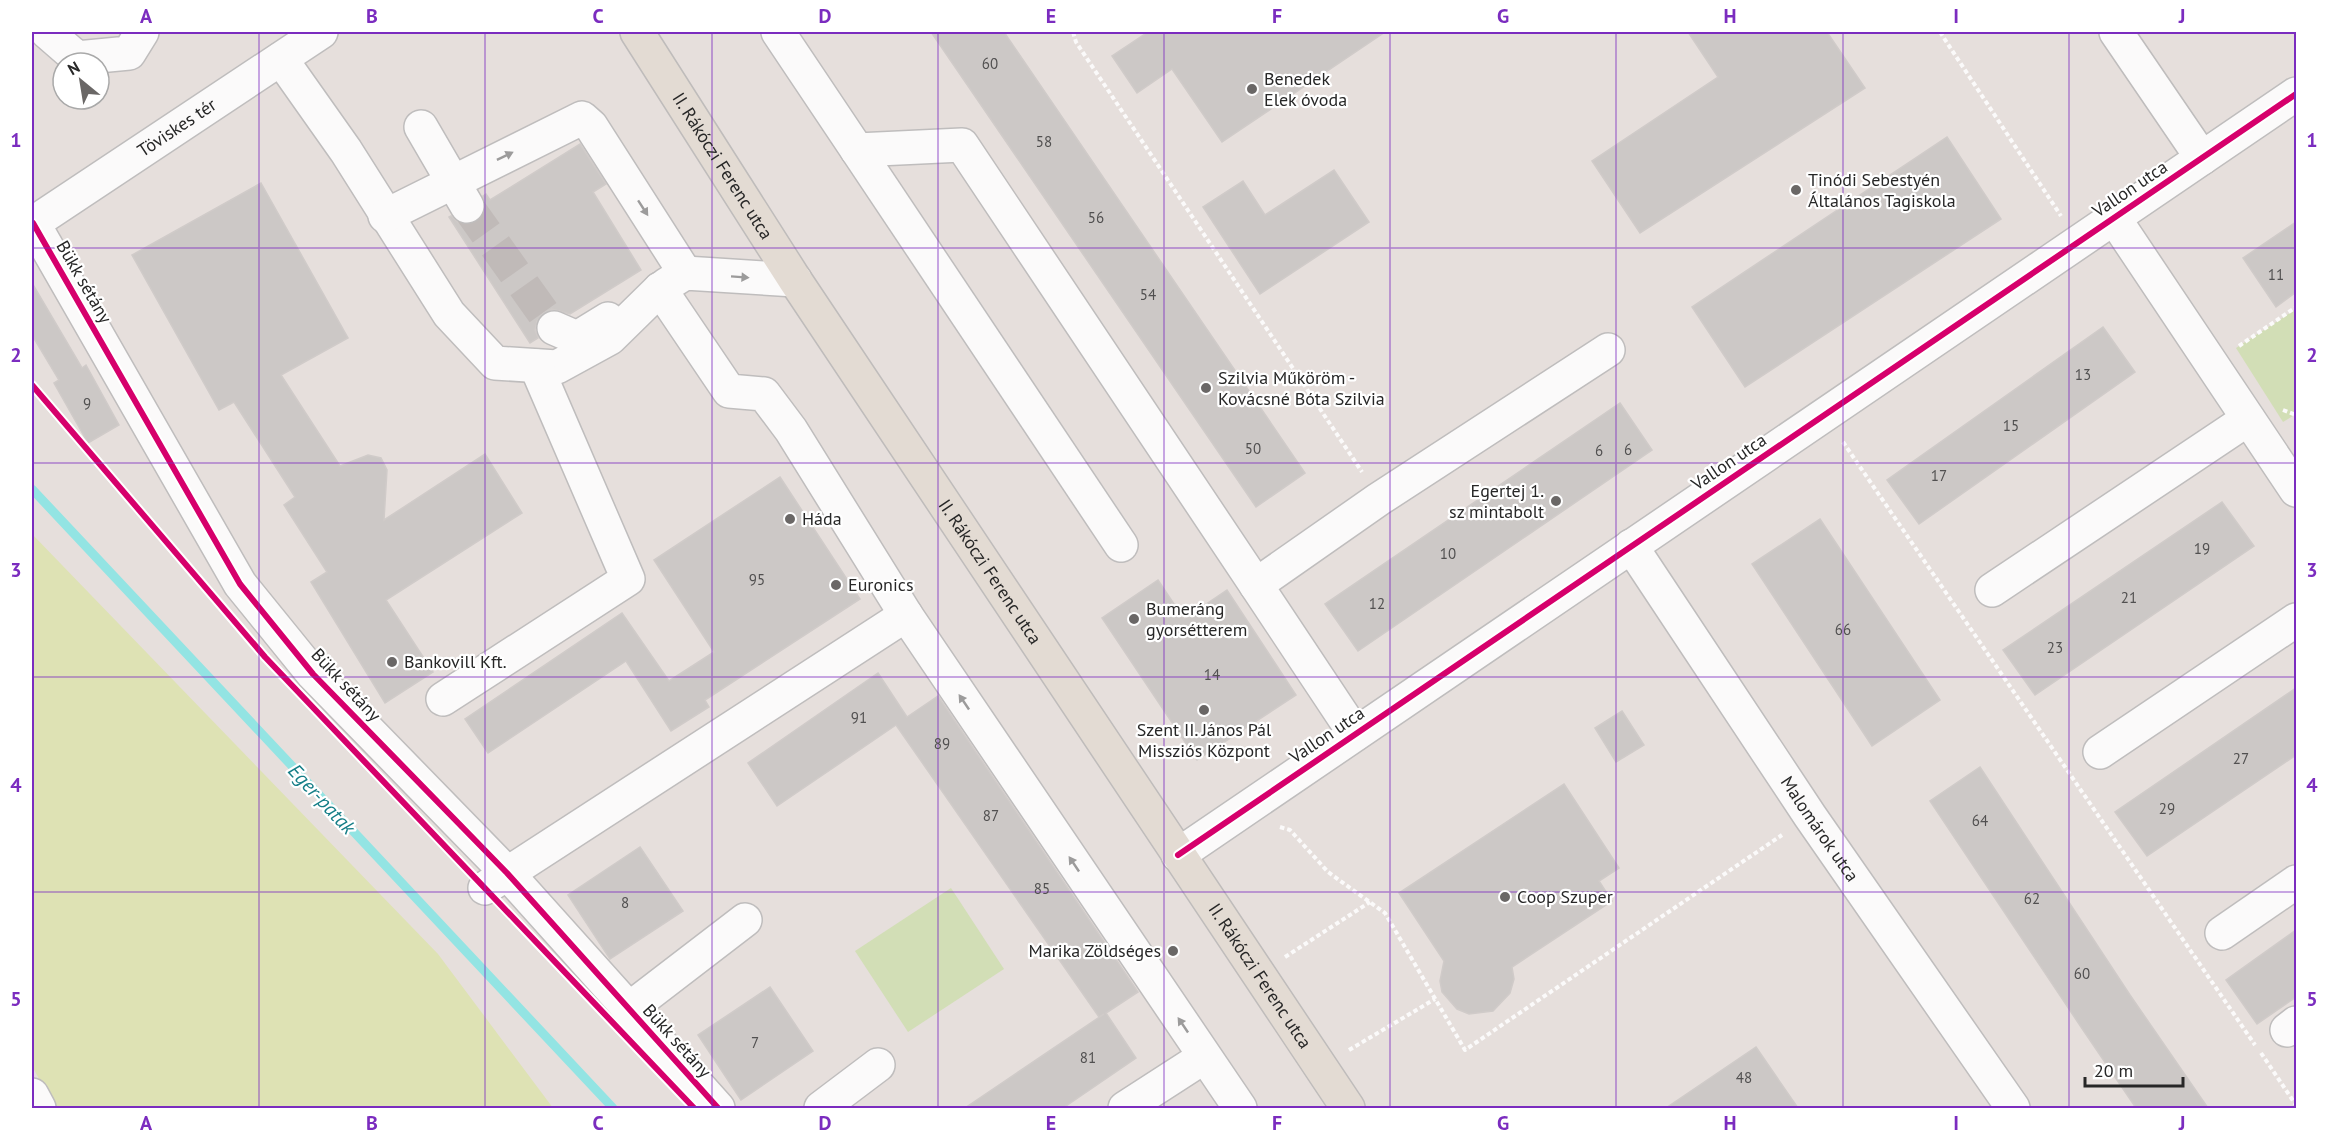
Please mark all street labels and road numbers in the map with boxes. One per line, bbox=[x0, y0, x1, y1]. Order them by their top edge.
street label: II. Rákóczi Ferenc utca bbox=[668, 88, 778, 244]
street label: Töviskes tér bbox=[133, 93, 220, 162]
street label: Vallon utca bbox=[2087, 155, 2172, 223]
street label: Bükk sétány bbox=[52, 236, 118, 328]
street label: Vallon utca bbox=[1686, 428, 1771, 496]
street label: II. Rákóczi Ferenc utca bbox=[934, 495, 1047, 648]
street label: Bükk sétány bbox=[307, 643, 386, 726]
street label: Vallon utca bbox=[1284, 701, 1369, 769]
street label: Malomárok utca bbox=[1776, 771, 1864, 886]
street label: II. Rákóczi Ferenc utca bbox=[1204, 899, 1317, 1053]
street label: Bükk sétány bbox=[638, 999, 717, 1083]

